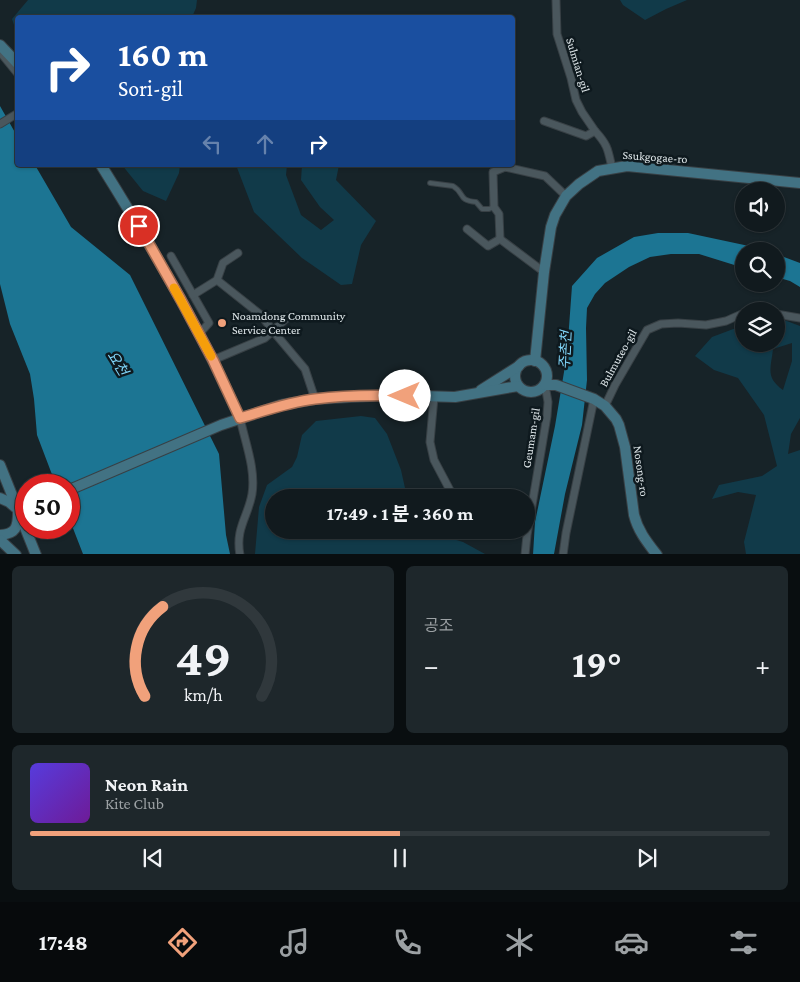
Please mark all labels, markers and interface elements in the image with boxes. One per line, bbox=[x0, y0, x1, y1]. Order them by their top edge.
icon: right bbox=[35, 35, 100, 100]
text: 160 m bbox=[118, 35, 208, 74]
street label: Sulmian-gil bbox=[563, 36, 593, 94]
text: Sori-gil bbox=[118, 76, 183, 101]
icon: left bbox=[198, 130, 226, 158]
icon: ahead bbox=[251, 130, 279, 158]
icon: right bbox=[304, 130, 332, 158]
street label: Ssukgogae-ro bbox=[622, 148, 688, 166]
map controls bbox=[735, 182, 785, 352]
button: sound bbox=[735, 182, 785, 232]
pin bbox=[118, 205, 160, 247]
icon: arrive bbox=[125, 212, 153, 240]
button: search bbox=[735, 242, 785, 292]
button: layers bbox=[735, 302, 785, 352]
place label: Noamdong Community Service Center bbox=[232, 309, 346, 337]
marker: Noamdong Community Service Center bbox=[216, 317, 228, 329]
street label: Bulmuteo-gil bbox=[596, 327, 640, 389]
water label: 주촌천 bbox=[556, 329, 574, 370]
water label: 요천 bbox=[104, 348, 132, 379]
position arrow bbox=[378, 369, 430, 421]
street label: Geumam-gil bbox=[519, 407, 543, 469]
street label: Nosong-ro bbox=[631, 445, 651, 497]
speed limit sign: 50 bbox=[15, 474, 80, 539]
text: 17:49 · 1 분 · 360 m bbox=[327, 503, 473, 524]
text: 공조 bbox=[424, 617, 453, 634]
text: 49 bbox=[175, 628, 231, 686]
text: 19° bbox=[572, 643, 622, 685]
text: − bbox=[424, 650, 439, 681]
text: + bbox=[755, 650, 770, 681]
text: km/h bbox=[184, 685, 223, 705]
text: Neon Rain bbox=[105, 774, 188, 795]
text: Kite Club bbox=[105, 795, 164, 812]
icon: previous bbox=[139, 844, 167, 872]
icon: pause bbox=[386, 844, 414, 872]
icon: next bbox=[633, 844, 661, 872]
icon: directions bbox=[165, 925, 200, 960]
icon: music bbox=[277, 925, 312, 960]
icon: phone bbox=[390, 925, 425, 960]
icon: climate bbox=[502, 925, 537, 960]
icon: car bbox=[614, 925, 649, 960]
icon: filters bbox=[726, 925, 761, 960]
text: 17:48 bbox=[39, 930, 88, 955]

